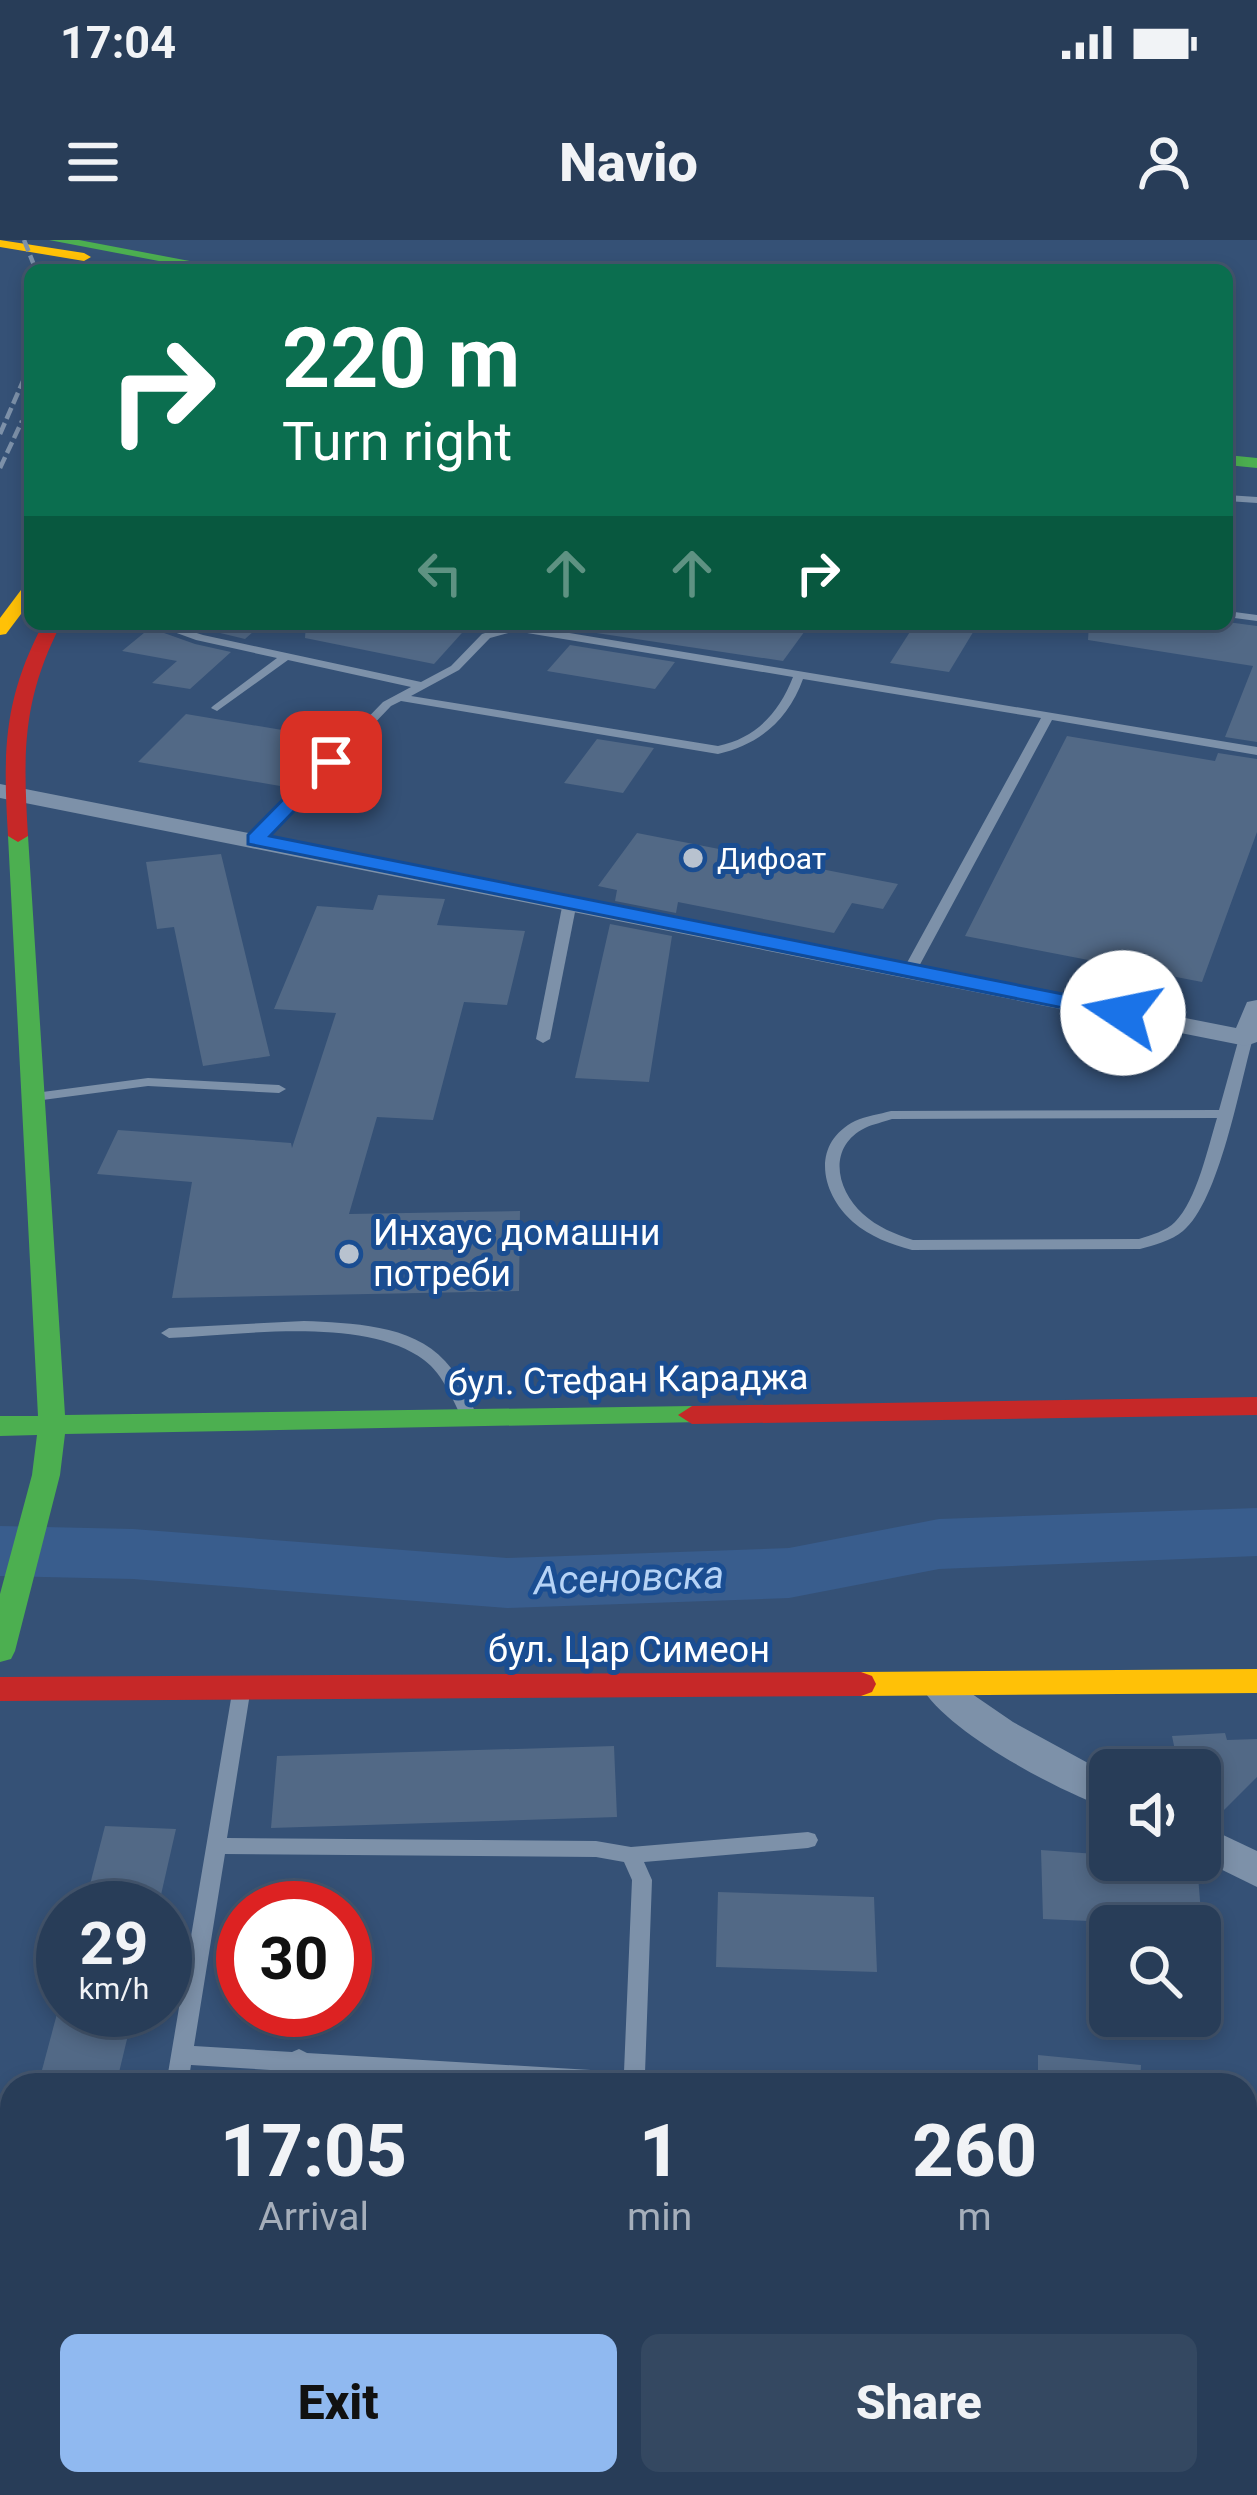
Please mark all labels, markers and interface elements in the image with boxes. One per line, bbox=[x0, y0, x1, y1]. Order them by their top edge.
text: 17:04 bbox=[60, 16, 176, 69]
icon: menu bbox=[60, 129, 126, 195]
icon: person bbox=[1131, 129, 1197, 195]
text: Navio bbox=[559, 131, 698, 194]
text: 220 m bbox=[282, 309, 520, 408]
icon: right bbox=[84, 312, 240, 468]
text: Turn right bbox=[282, 410, 512, 473]
icon: left bbox=[407, 540, 473, 606]
icon: ahead bbox=[533, 540, 599, 606]
icon: ahead bbox=[659, 540, 725, 606]
icon: right bbox=[785, 540, 851, 606]
pin bbox=[280, 711, 382, 813]
icon: arrive bbox=[298, 729, 364, 795]
place label: Дифоат bbox=[717, 841, 826, 876]
marker: Дифоат bbox=[680, 845, 706, 871]
position arrow bbox=[1060, 950, 1186, 1076]
place label: Инхаус домашни потреби bbox=[373, 1212, 660, 1295]
marker: Инхаус домашни потреби bbox=[336, 1241, 362, 1267]
street label: бул. Стефан Караджа bbox=[447, 1356, 809, 1404]
water label: Асеновска bbox=[531, 1552, 725, 1604]
street label: бул. Цар Симеон bbox=[488, 1629, 770, 1671]
map controls bbox=[1089, 1749, 1221, 2037]
button: sound bbox=[1089, 1749, 1221, 1881]
speed limit sign: 30 bbox=[216, 1881, 372, 2037]
button: search bbox=[1089, 1905, 1221, 2037]
text: 29 bbox=[80, 1908, 148, 1979]
text: km/h bbox=[79, 1971, 149, 2006]
text: 17:05 bbox=[220, 2109, 407, 2194]
text: 1 bbox=[639, 2109, 680, 2194]
text: 260 bbox=[912, 2109, 1037, 2194]
text: Arrival bbox=[258, 2194, 369, 2240]
text: min bbox=[627, 2194, 692, 2240]
text: m bbox=[958, 2194, 992, 2240]
button: Exit bbox=[60, 2334, 617, 2472]
button: Share bbox=[641, 2334, 1197, 2472]

